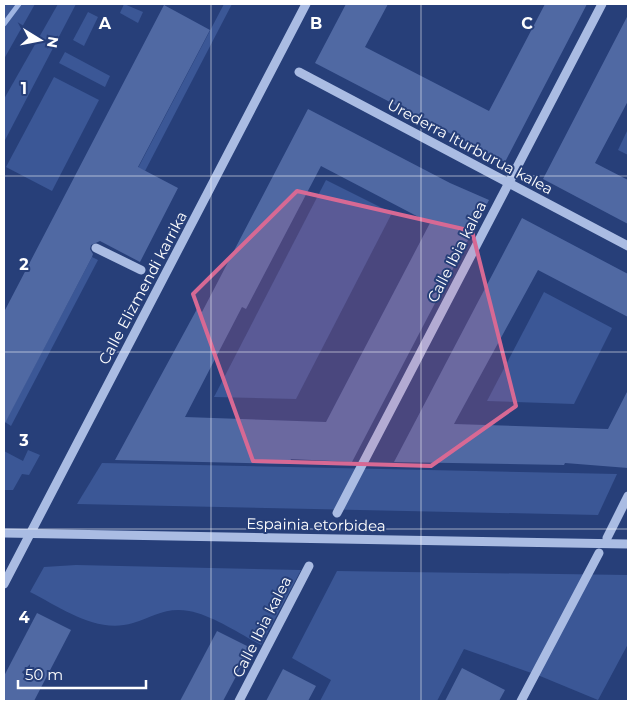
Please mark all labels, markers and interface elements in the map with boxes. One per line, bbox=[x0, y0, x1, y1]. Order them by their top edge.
text: A bbox=[98, 14, 112, 33]
text: B bbox=[310, 14, 322, 33]
text: C bbox=[521, 14, 533, 33]
north arrow bbox=[15, 15, 65, 65]
text: N bbox=[43, 35, 63, 49]
text: 1 bbox=[21, 79, 27, 98]
street label: Urederra Iturburua kalea bbox=[384, 95, 556, 198]
street label: Calle Ibia kalea bbox=[423, 198, 490, 306]
street label: Calle Elizmendi karrika bbox=[94, 208, 191, 368]
text: 2 bbox=[19, 255, 29, 274]
text: 3 bbox=[18, 431, 29, 450]
street label: Espainia etorbidea bbox=[246, 514, 386, 535]
street label: Calle Ibia kalea bbox=[228, 573, 295, 681]
text: 4 bbox=[18, 608, 30, 627]
scale bar bbox=[18, 658, 145, 690]
text: 50 m bbox=[25, 665, 63, 684]

